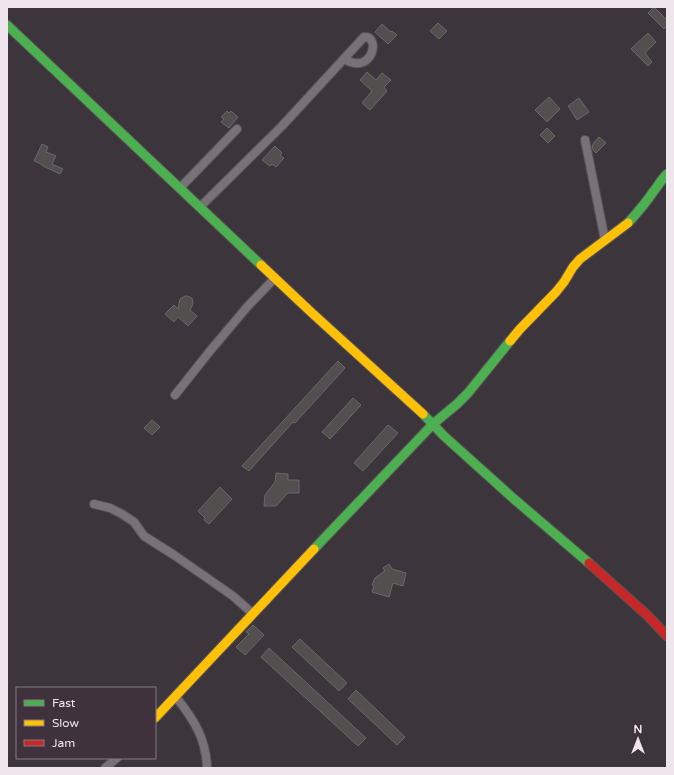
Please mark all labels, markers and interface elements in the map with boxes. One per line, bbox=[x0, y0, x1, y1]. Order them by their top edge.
legend bbox=[16, 687, 156, 759]
text: Fast bbox=[52, 696, 76, 710]
text: Slow bbox=[52, 716, 79, 730]
north arrow bbox=[618, 719, 658, 759]
text: N bbox=[634, 723, 642, 736]
text: Jam bbox=[52, 736, 75, 750]

